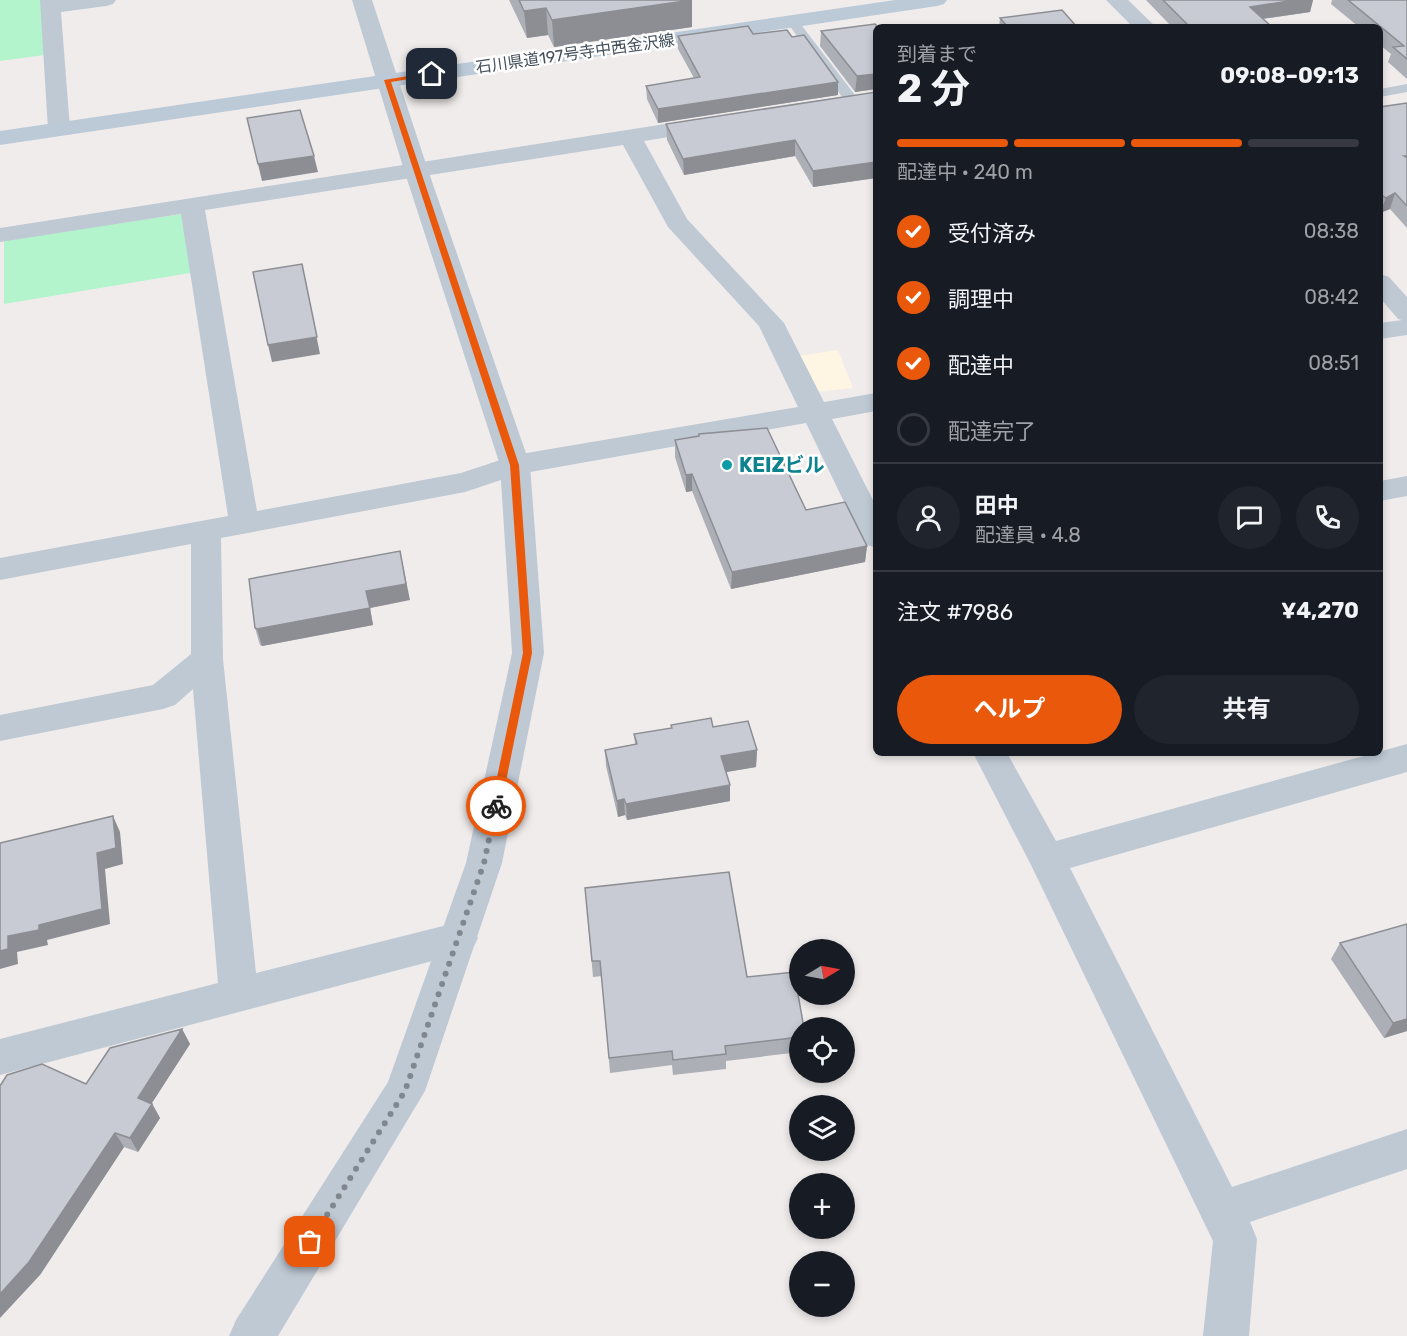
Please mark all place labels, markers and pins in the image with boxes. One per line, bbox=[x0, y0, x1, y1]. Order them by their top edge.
pin bbox=[406, 48, 457, 99]
place label: KEIZビル bbox=[739, 453, 825, 477]
marker: KEIZビル bbox=[720, 458, 734, 472]
pin bbox=[284, 1216, 335, 1267]

